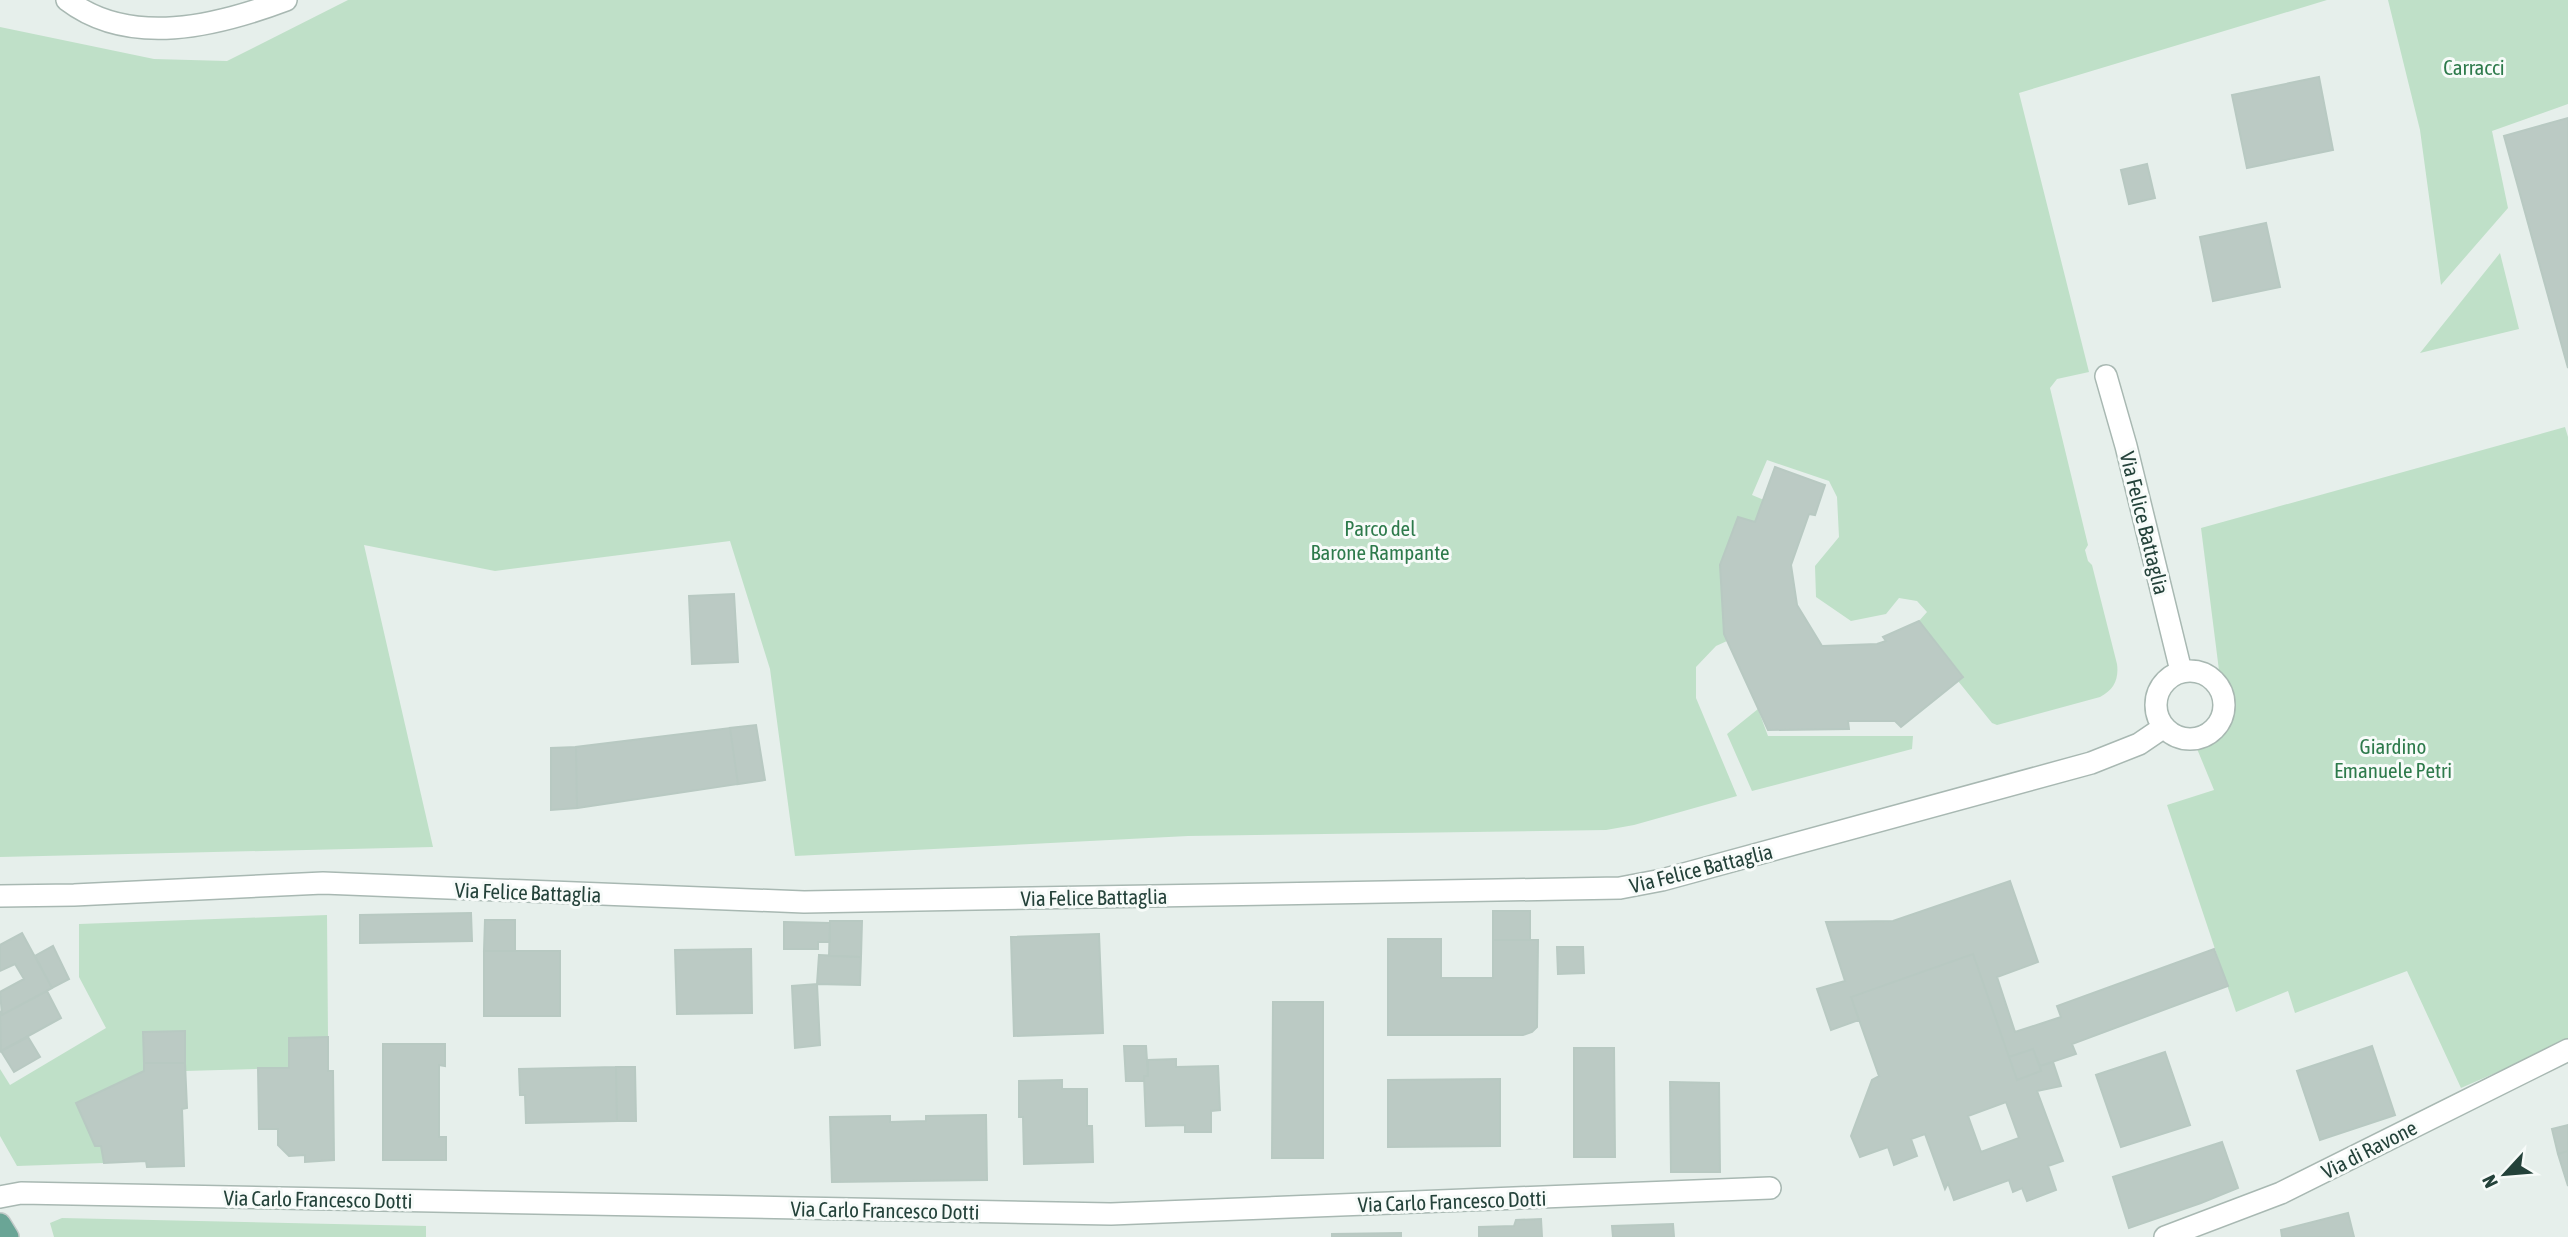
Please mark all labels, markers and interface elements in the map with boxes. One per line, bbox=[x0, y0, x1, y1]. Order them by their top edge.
park label: Carracci bbox=[2443, 55, 2505, 79]
street label: Via Felice Battaglia bbox=[2116, 449, 2174, 597]
park label: Parco del Barone Rampante bbox=[1310, 516, 1450, 564]
park label: Giardino Emanuele Petri bbox=[2334, 734, 2452, 782]
street label: Via Felice Battaglia bbox=[1627, 839, 1775, 897]
street label: Via Felice Battaglia bbox=[454, 877, 602, 907]
street label: Via Felice Battaglia bbox=[1020, 884, 1168, 910]
street label: Via di Ravone bbox=[2317, 1115, 2421, 1183]
north arrow bbox=[2470, 1139, 2540, 1209]
text: N bbox=[2477, 1172, 2502, 1191]
street label: Via Carlo Francesco Dotti bbox=[223, 1185, 413, 1213]
street label: Via Carlo Francesco Dotti bbox=[1357, 1186, 1547, 1216]
street label: Via Carlo Francesco Dotti bbox=[790, 1196, 980, 1224]

